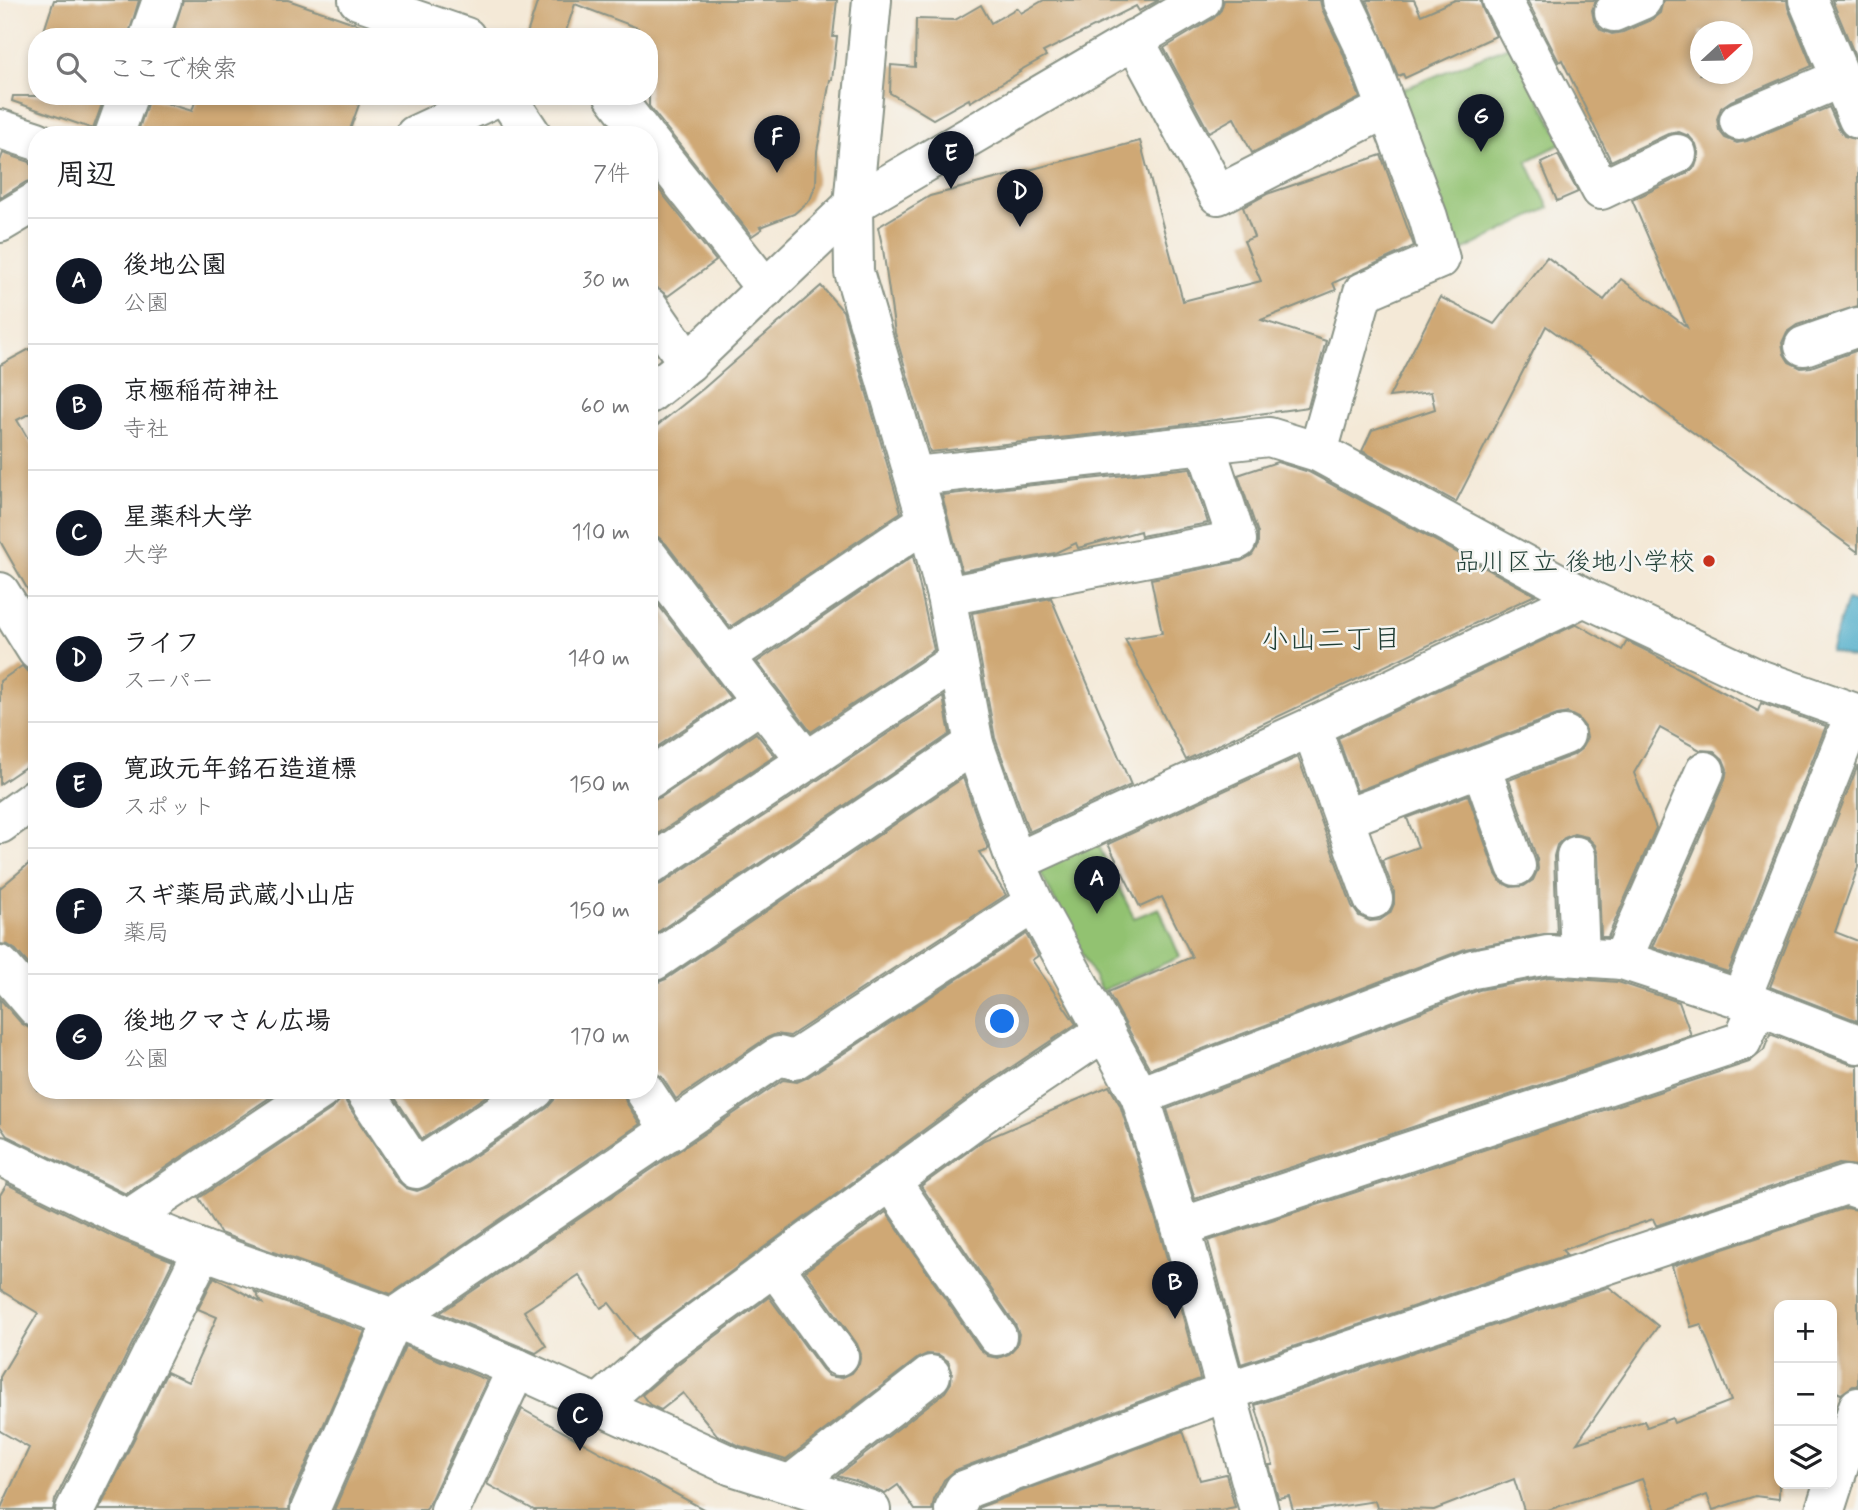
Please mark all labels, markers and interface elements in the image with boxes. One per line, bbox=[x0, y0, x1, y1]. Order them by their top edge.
north arrow bbox=[1690, 21, 1753, 84]
search box bbox=[28, 28, 658, 105]
icon: search bbox=[52, 48, 90, 86]
text: ここで検索 bbox=[108, 53, 238, 87]
pin: G bbox=[1458, 94, 1504, 152]
pin: F bbox=[754, 115, 800, 173]
pin: E bbox=[928, 131, 974, 189]
text: 周辺 bbox=[56, 156, 116, 195]
text: 7件 bbox=[593, 160, 630, 190]
pin: D bbox=[997, 169, 1043, 227]
text: 後地公園 bbox=[123, 249, 227, 283]
text: A bbox=[71, 266, 87, 296]
text: 30 m bbox=[582, 266, 630, 296]
text: 公園 bbox=[123, 289, 169, 319]
text: 京極稲荷神社 bbox=[123, 375, 279, 409]
text: B bbox=[72, 392, 86, 422]
text: 60 m bbox=[581, 392, 630, 422]
text: 寺社 bbox=[123, 415, 169, 445]
text: 星薬科大学 bbox=[123, 501, 253, 535]
text: C bbox=[71, 518, 87, 548]
text: 110 m bbox=[571, 518, 630, 548]
text: 大学 bbox=[123, 541, 169, 571]
place label: 品川区立 後地小学校 bbox=[1454, 546, 1695, 580]
marker: 品川区立 後地小学校 bbox=[1701, 553, 1717, 569]
district label: 小山二丁目 bbox=[1261, 622, 1401, 659]
text: ライフ bbox=[123, 627, 200, 661]
text: D bbox=[71, 644, 87, 674]
text: 140 m bbox=[567, 644, 630, 674]
text: スーパー bbox=[123, 667, 214, 697]
text: 寛政元年銘石造道標 bbox=[123, 753, 357, 787]
text: E bbox=[72, 770, 86, 800]
text: 150 m bbox=[569, 770, 630, 800]
text: スポット bbox=[123, 793, 215, 823]
pin: A bbox=[1074, 856, 1120, 914]
text: スギ薬局武蔵小山店 bbox=[123, 879, 357, 913]
text: F bbox=[73, 896, 85, 926]
text: 150 m bbox=[569, 896, 630, 926]
text: 薬局 bbox=[123, 919, 169, 949]
your location bbox=[985, 1004, 1019, 1038]
text: 後地クマさん広場 bbox=[123, 1005, 331, 1039]
text: G bbox=[71, 1022, 87, 1052]
text: 170 m bbox=[570, 1022, 630, 1052]
text: 公園 bbox=[123, 1045, 169, 1075]
pin: B bbox=[1152, 1261, 1198, 1319]
map controls bbox=[1774, 1300, 1837, 1489]
button: + bbox=[1774, 1300, 1837, 1363]
button: − bbox=[1774, 1363, 1837, 1426]
pin: C bbox=[557, 1393, 603, 1451]
button: layers bbox=[1774, 1426, 1837, 1489]

